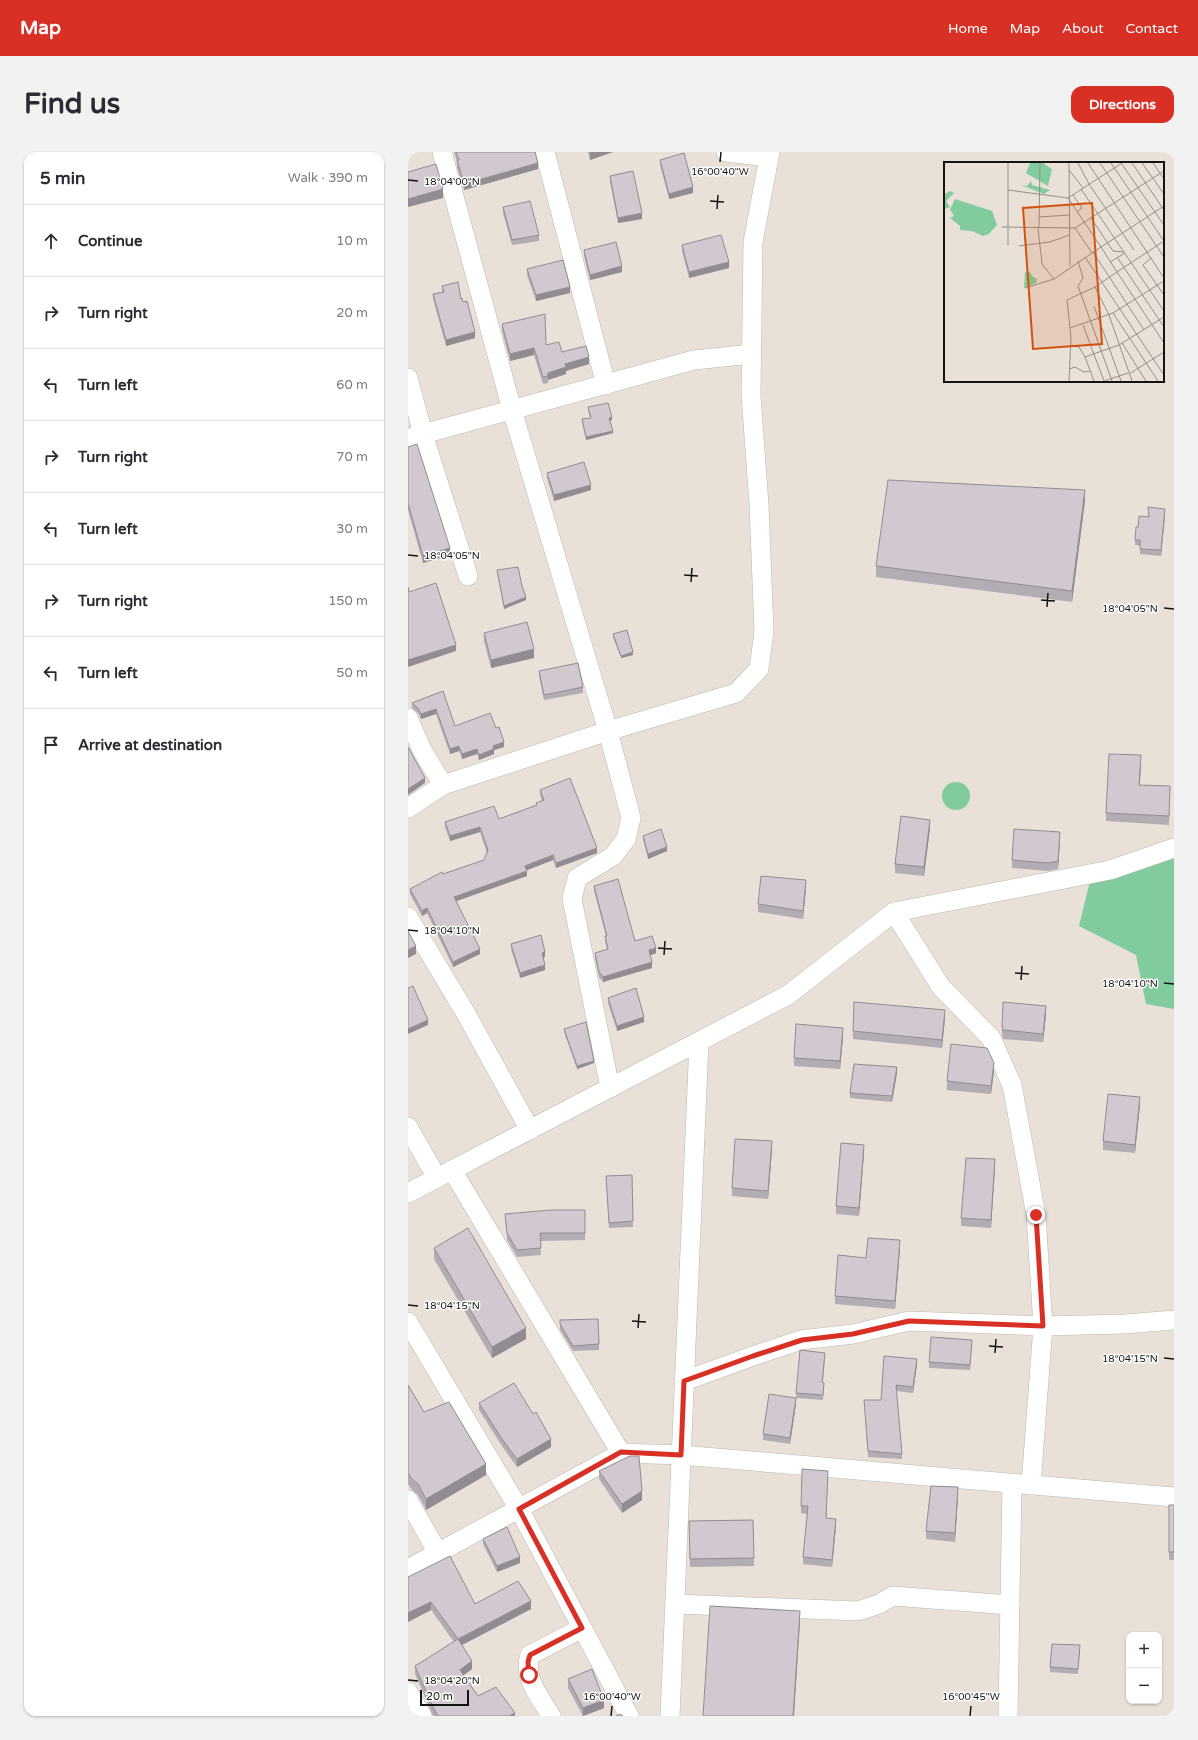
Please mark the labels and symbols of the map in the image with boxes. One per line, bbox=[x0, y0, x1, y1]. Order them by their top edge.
inset map bbox=[944, 162, 1164, 382]
text: 16°00'40"W bbox=[691, 166, 749, 178]
text: 18°04'00"N bbox=[424, 176, 480, 188]
text: 18°04'05"N bbox=[424, 550, 480, 562]
text: 18°04'05"N bbox=[1102, 603, 1158, 615]
text: 18°04'10"N bbox=[424, 925, 480, 937]
text: 18°04'10"N bbox=[1102, 978, 1158, 990]
route end bbox=[1027, 1206, 1045, 1224]
text: 18°04'15"N bbox=[424, 1300, 480, 1312]
text: 18°04'15"N bbox=[1102, 1353, 1158, 1365]
route start bbox=[520, 1666, 538, 1684]
text: 18°04'20"N bbox=[424, 1675, 480, 1687]
scale bar bbox=[420, 1688, 469, 1707]
text: 16°00'40"W bbox=[583, 1691, 641, 1703]
text: 16°00'45"W bbox=[942, 1691, 1000, 1703]

